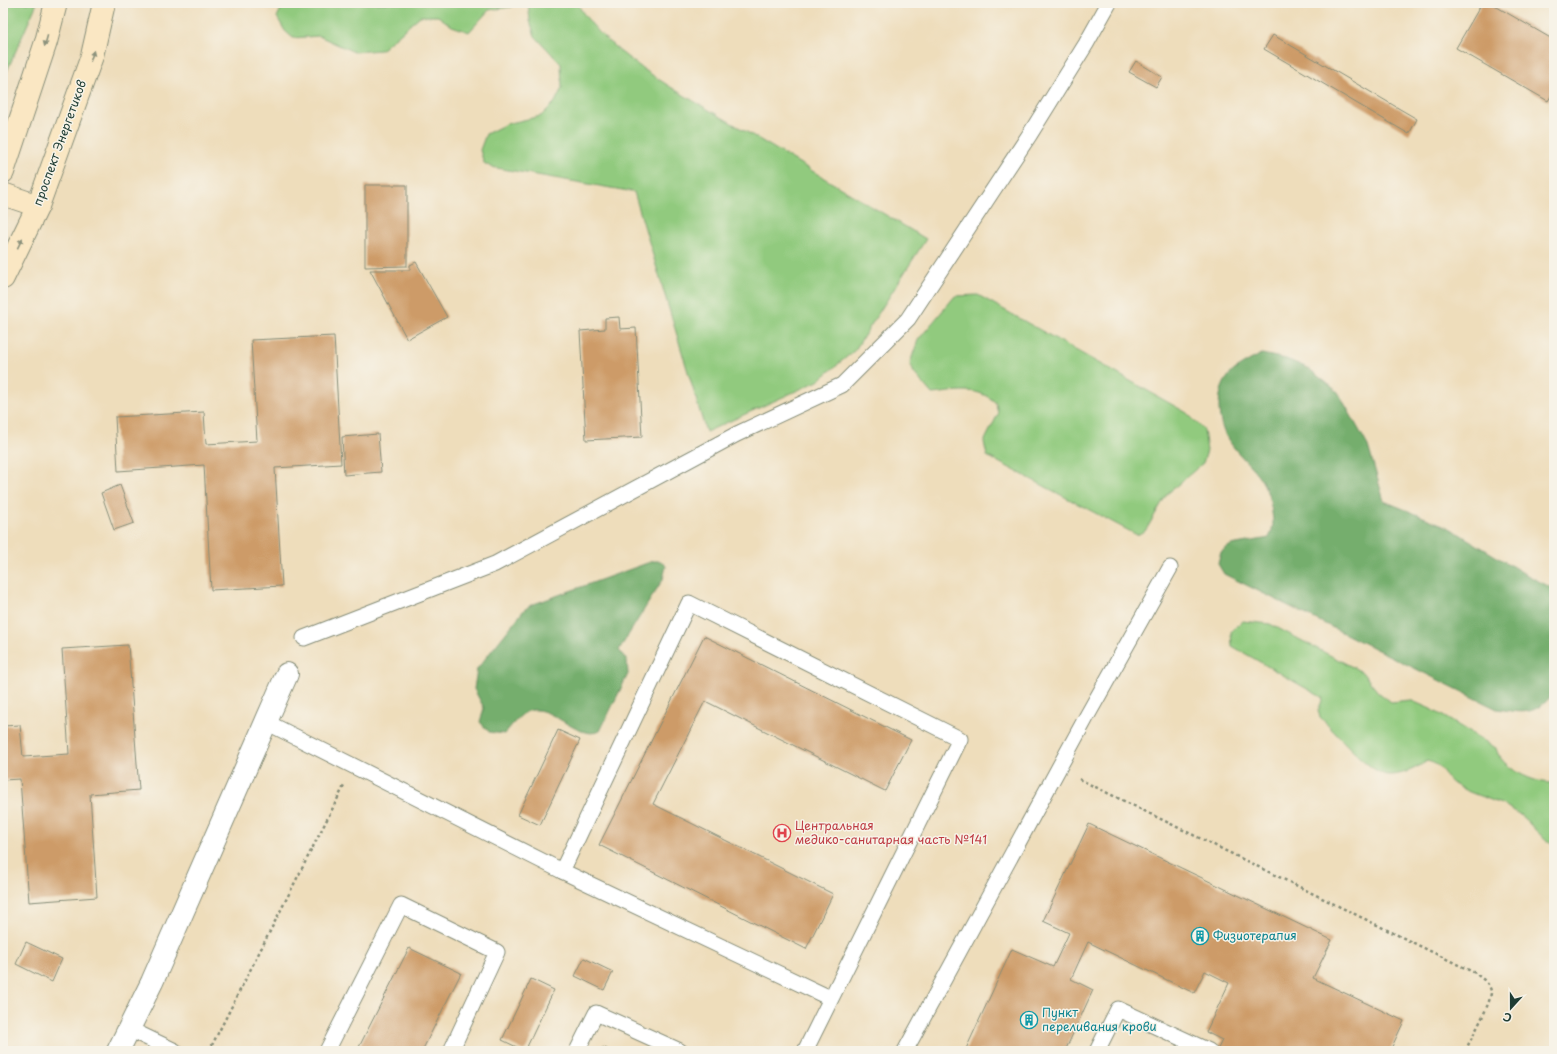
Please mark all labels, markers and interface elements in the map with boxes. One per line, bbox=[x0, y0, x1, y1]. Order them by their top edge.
one-way arrow bbox=[43, 35, 49, 47]
one-way arrow bbox=[89, 50, 95, 62]
street label: проспект Энергетиков bbox=[28, 77, 90, 208]
one-way arrow bbox=[17, 237, 23, 248]
place label: Центральная медико-санитарная часть №141 bbox=[795, 816, 987, 848]
hospital icon: Центральная медико-санитарная часть №141 bbox=[772, 823, 792, 843]
building icon: Физиотерапия bbox=[1190, 926, 1210, 946]
place label: Физиотерапия bbox=[1213, 926, 1297, 944]
north arrow bbox=[1491, 988, 1531, 1028]
place label: Пункт переливания крови bbox=[1042, 1003, 1157, 1035]
text: С bbox=[1500, 1008, 1514, 1027]
building icon: Пункт переливания крови bbox=[1019, 1010, 1039, 1030]

